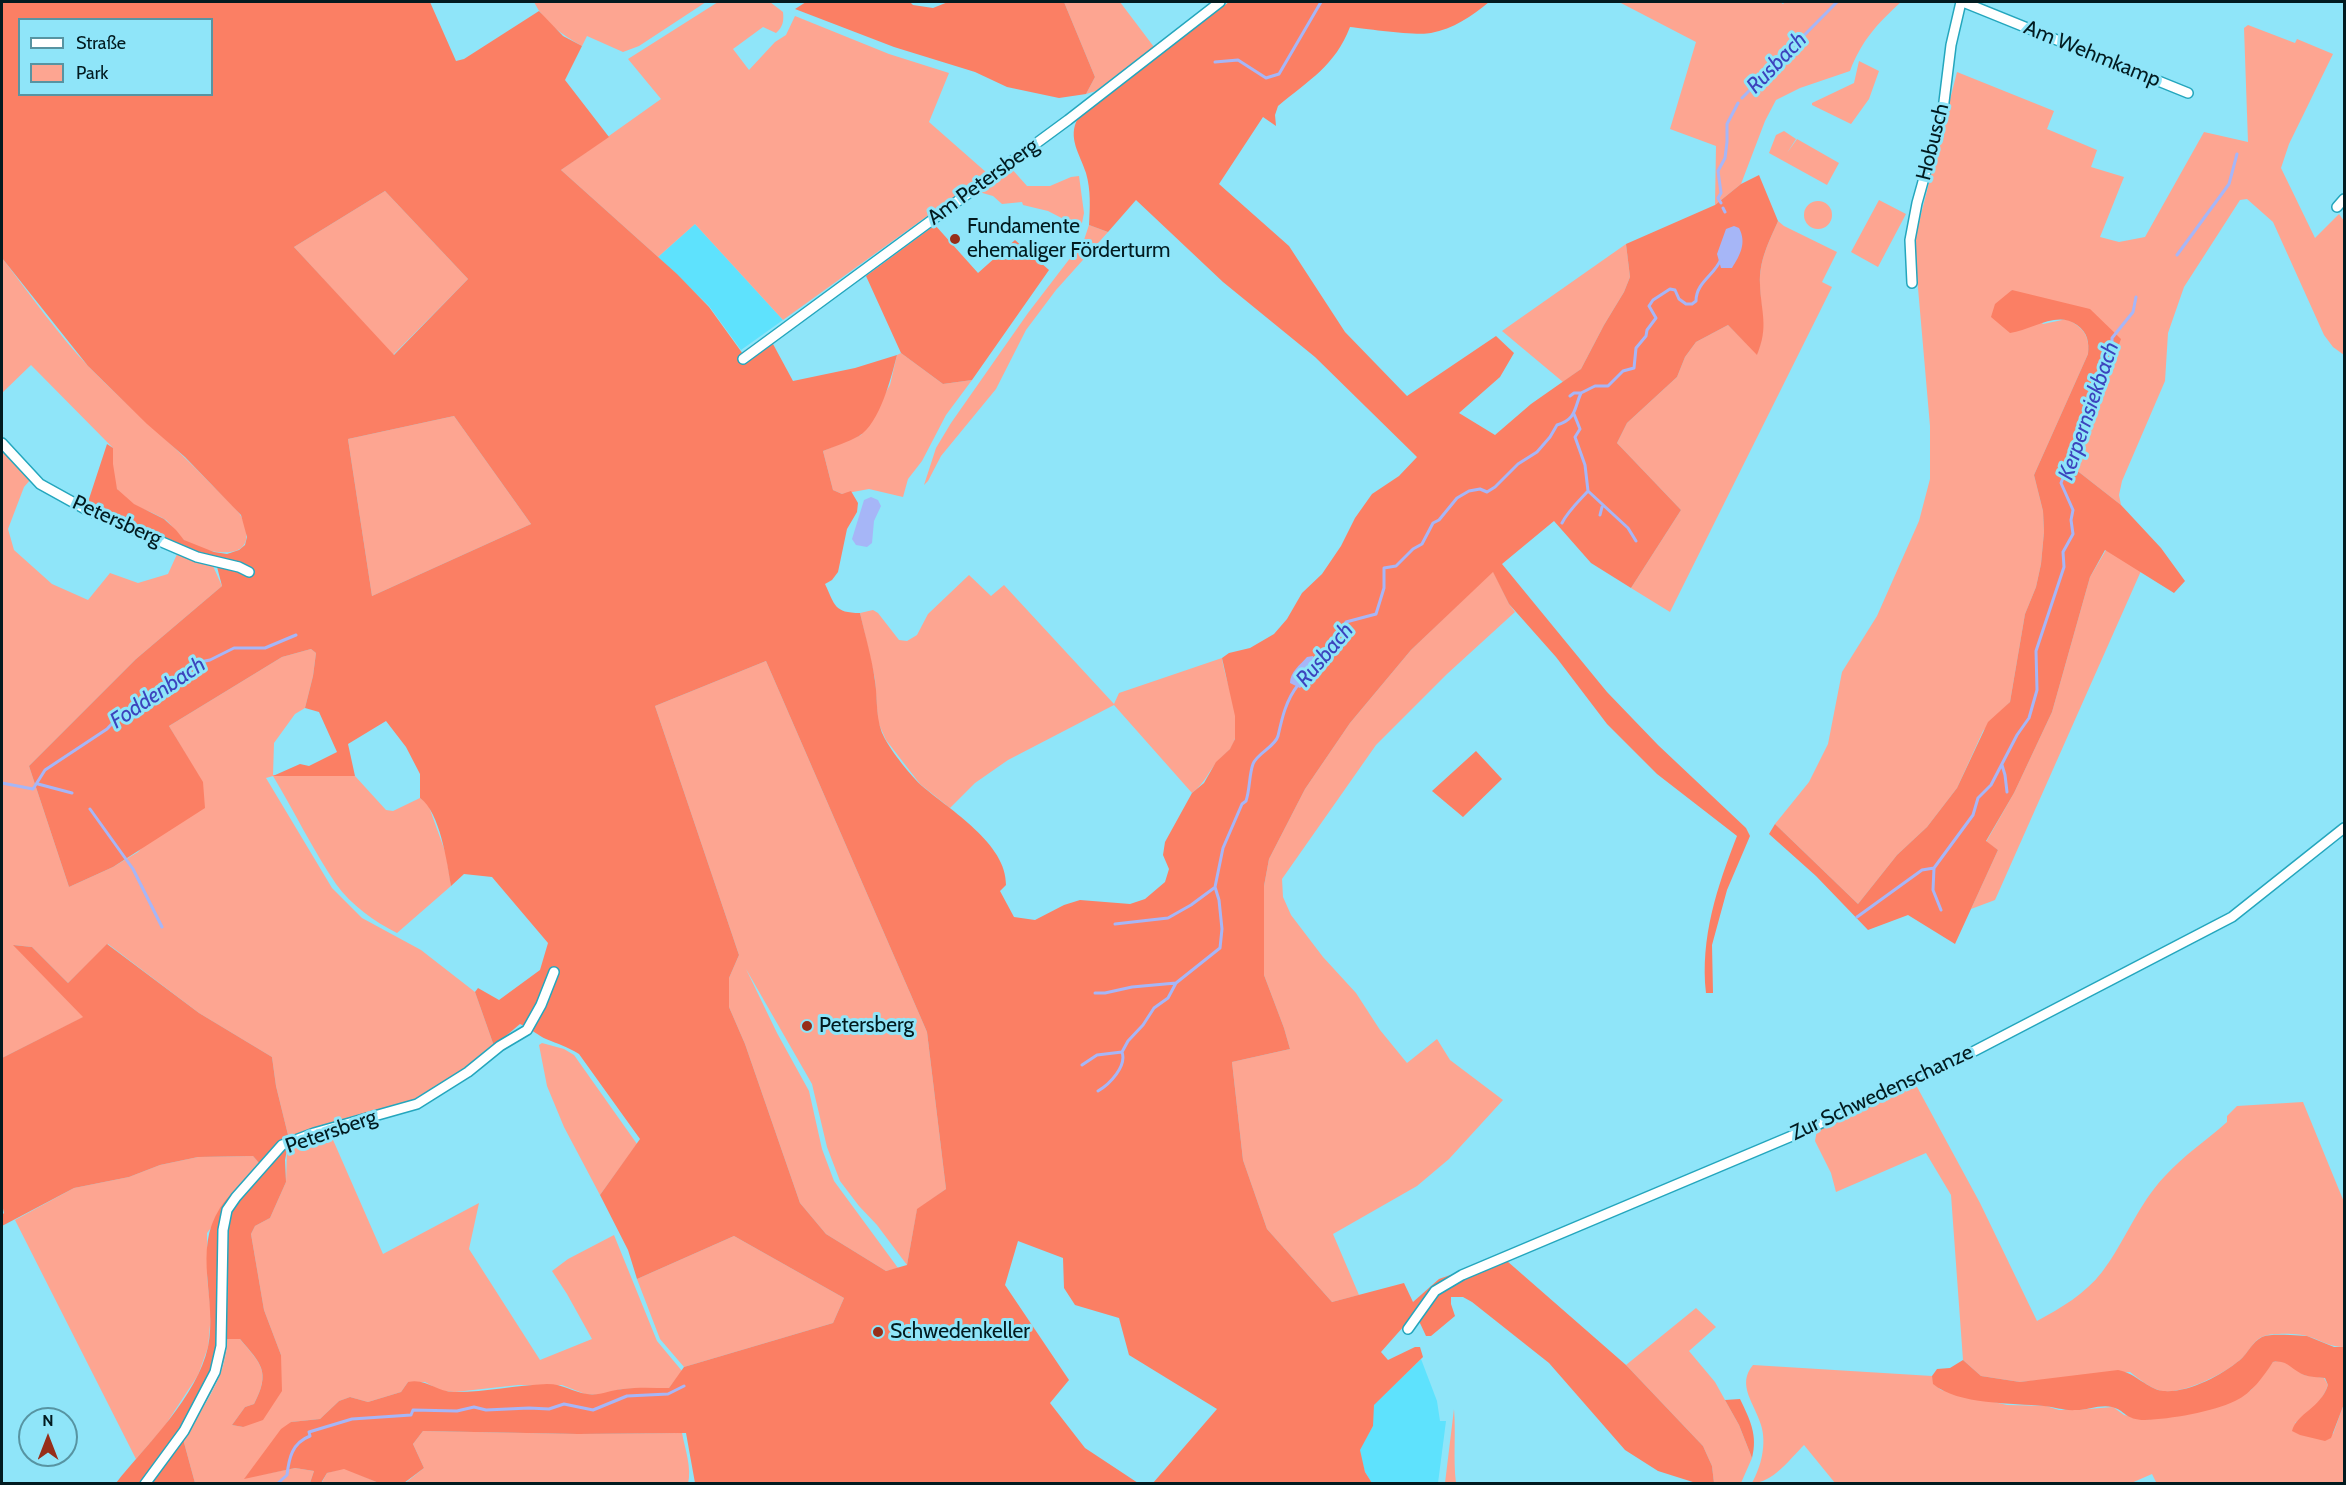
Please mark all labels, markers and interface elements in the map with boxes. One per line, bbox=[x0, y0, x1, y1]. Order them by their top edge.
street label: Am Wehmkamp bbox=[2020, 15, 2164, 93]
legend bbox=[18, 18, 213, 96]
water label: Rusbach bbox=[1741, 27, 1813, 99]
text: Straße bbox=[76, 32, 126, 54]
text: Park bbox=[76, 62, 108, 84]
street label: Hobusch bbox=[1911, 101, 1955, 183]
street label: Am Petersberg bbox=[923, 133, 1043, 231]
place label: Fundamente ehemaliger Förderturm bbox=[967, 214, 1171, 264]
marker: Fundamente ehemaliger Förderturm bbox=[948, 232, 962, 246]
water label: Kerpernsiekbach bbox=[2053, 339, 2125, 483]
street label: Petersberg bbox=[69, 490, 165, 552]
water label: Rusbach bbox=[1291, 618, 1359, 692]
water label: Foddenbach bbox=[105, 652, 211, 734]
place label: Petersberg bbox=[819, 1013, 914, 1039]
marker: Petersberg bbox=[800, 1019, 814, 1033]
street label: Zur Schwedenschanze bbox=[1787, 1040, 1977, 1146]
street label: Petersberg bbox=[282, 1105, 380, 1159]
place label: Schwedenkeller bbox=[890, 1319, 1030, 1345]
marker: Schwedenkeller bbox=[871, 1325, 885, 1339]
north arrow bbox=[18, 1407, 78, 1467]
text: N bbox=[42, 1411, 54, 1430]

